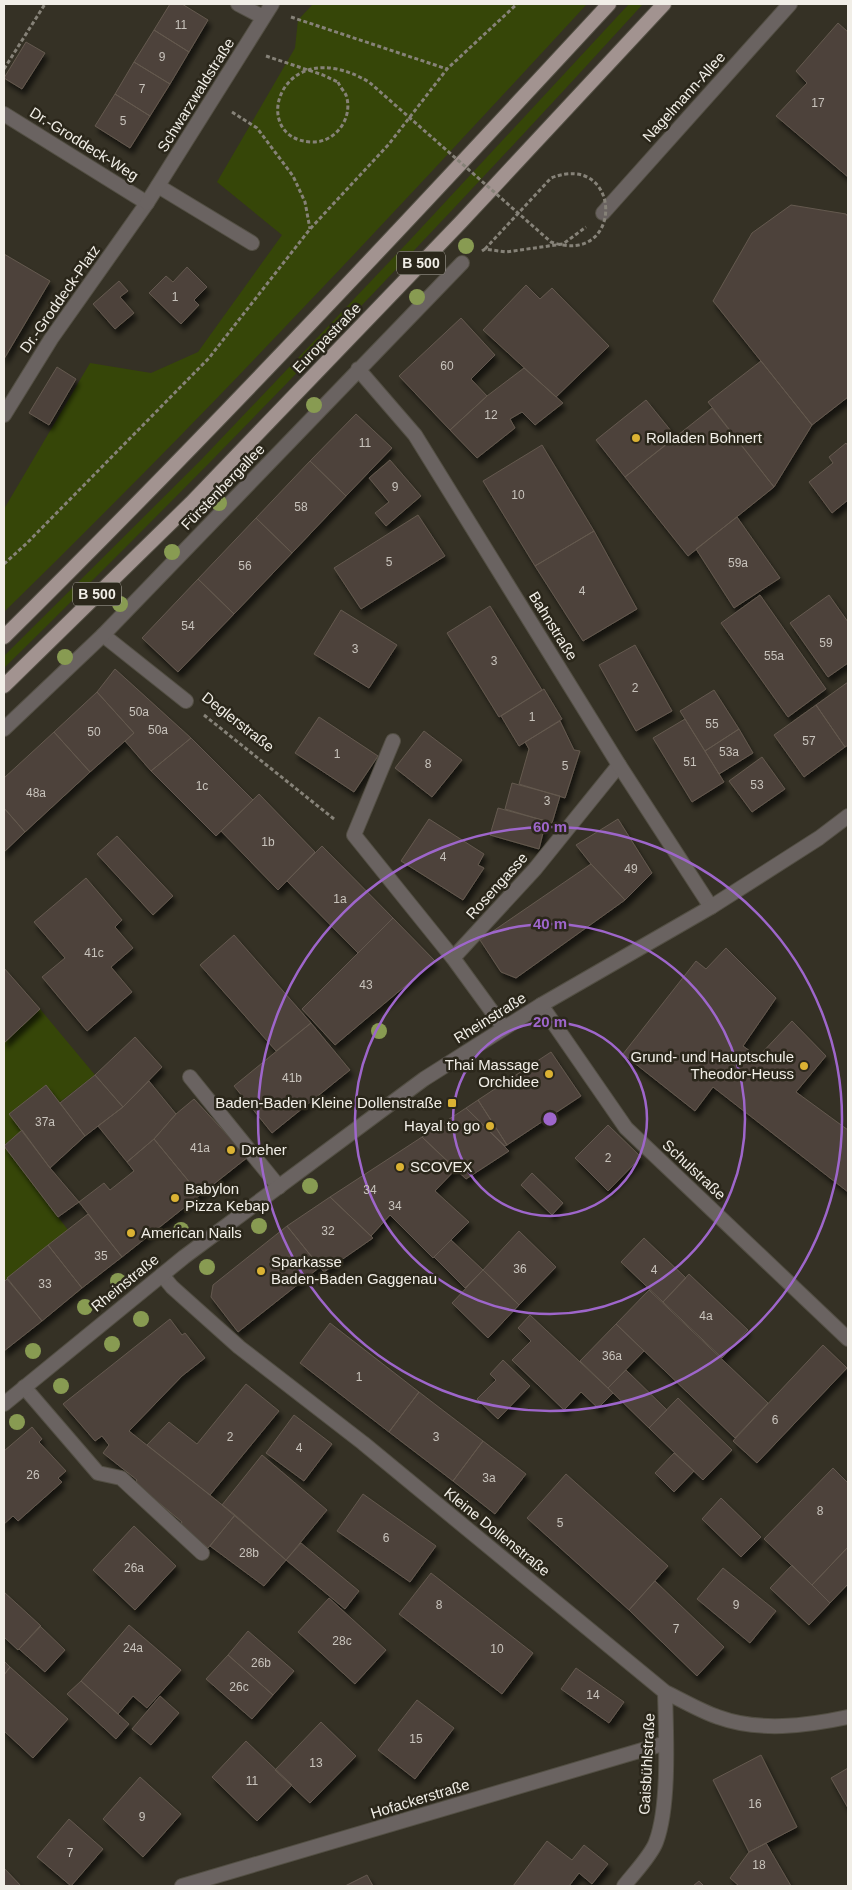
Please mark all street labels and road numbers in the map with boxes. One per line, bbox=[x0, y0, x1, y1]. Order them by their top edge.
street label: Schwarzwaldstraße bbox=[154, 35, 237, 155]
street label: Nagelmann-Allee bbox=[639, 48, 728, 145]
street label: Dr.-Groddeck-Weg bbox=[27, 103, 142, 184]
street label: Dr.-Groddeck-Platz bbox=[16, 242, 103, 356]
road number: B 500 bbox=[397, 252, 445, 274]
street label: Europastraße bbox=[289, 299, 364, 376]
street label: Fürstenbergallee bbox=[177, 440, 268, 533]
road number: B 500 bbox=[73, 582, 121, 606]
street label: Bahnstraße bbox=[526, 588, 581, 663]
street label: Deglerstraße bbox=[199, 688, 278, 755]
street label: Rosengasse bbox=[462, 849, 531, 922]
street label: Rheinstraße bbox=[451, 989, 529, 1046]
street label: Schulstraße bbox=[659, 1136, 729, 1203]
street label: Rheinstraße bbox=[88, 1250, 162, 1315]
street label: Kleine Dollenstraße bbox=[441, 1484, 554, 1579]
street label: Gaisbühlstraße bbox=[635, 1713, 658, 1815]
street label: Hofackerstraße bbox=[368, 1775, 471, 1822]

